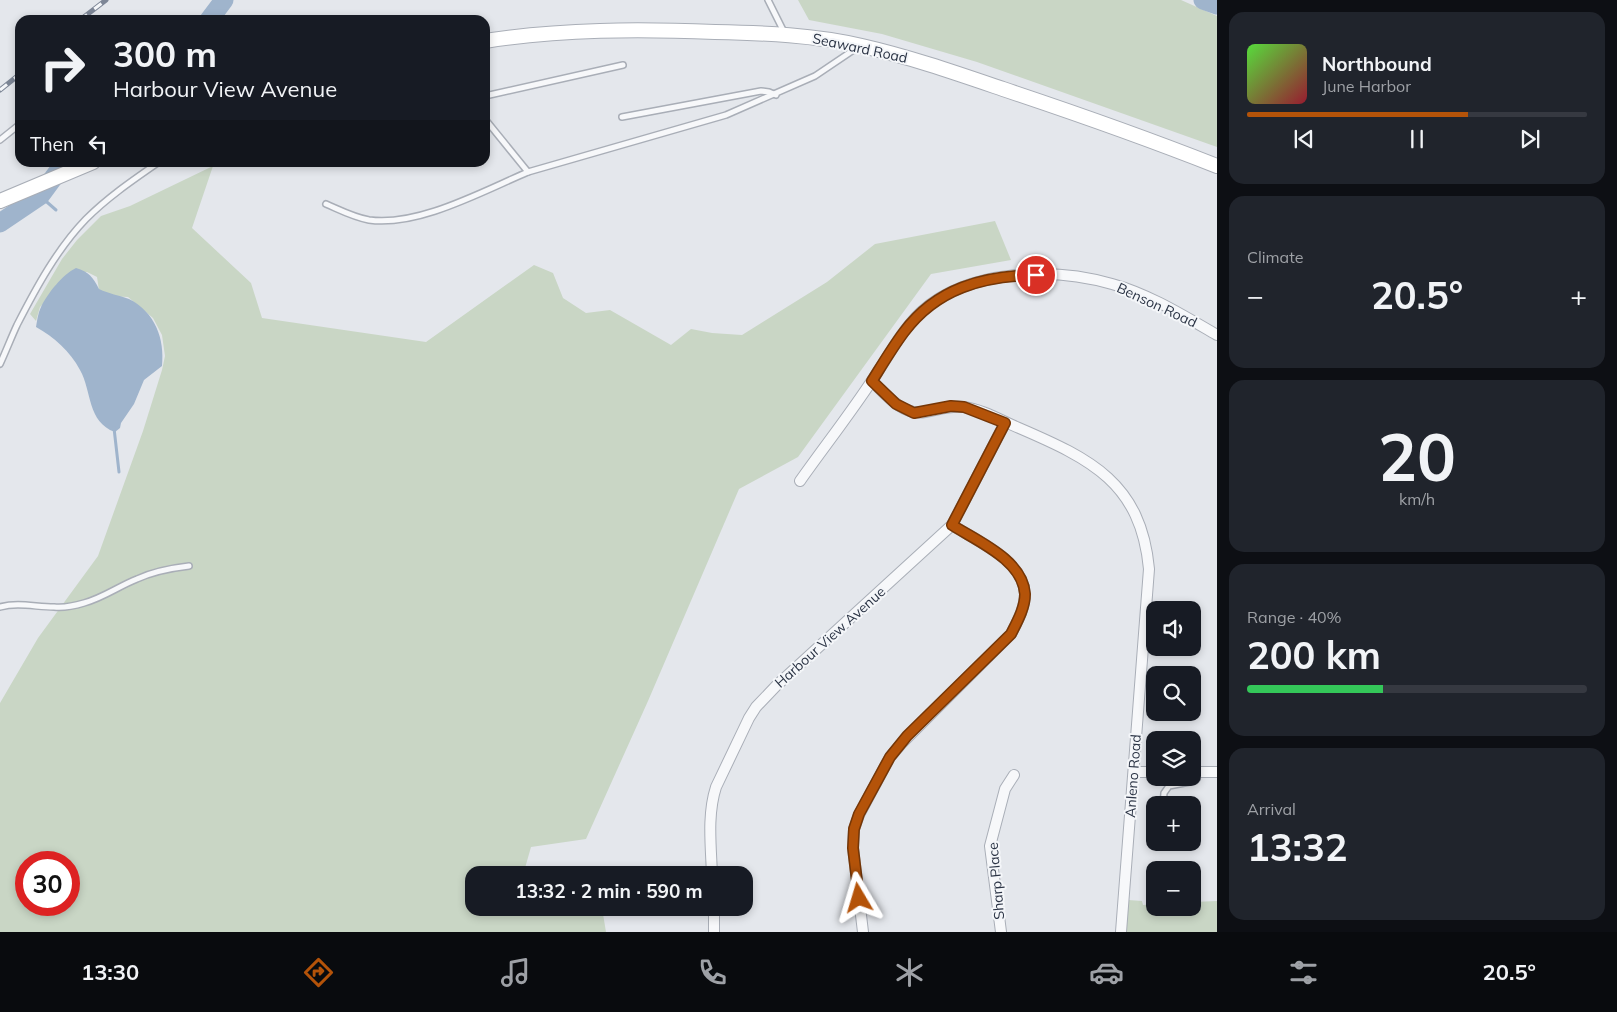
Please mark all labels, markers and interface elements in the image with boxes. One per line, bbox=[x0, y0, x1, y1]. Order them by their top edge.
street label: Seaward Road bbox=[811, 29, 909, 67]
text: 300 m bbox=[113, 32, 217, 76]
icon: right bbox=[30, 35, 95, 100]
text: Northbound bbox=[1322, 52, 1432, 76]
text: Harbour View Avenue bbox=[113, 75, 337, 103]
text: June Harbor bbox=[1322, 76, 1411, 96]
icon: previous bbox=[1290, 125, 1318, 153]
icon: pause bbox=[1403, 125, 1431, 153]
icon: next bbox=[1516, 125, 1544, 153]
icon: left bbox=[84, 130, 112, 158]
text: Then bbox=[30, 132, 74, 156]
text: Climate bbox=[1247, 247, 1303, 267]
pin bbox=[1015, 254, 1057, 296]
icon: arrive bbox=[1022, 261, 1050, 289]
text: 20.5° bbox=[1371, 271, 1463, 319]
text: − bbox=[1247, 278, 1264, 313]
text: + bbox=[1570, 278, 1587, 313]
street label: Benson Road bbox=[1114, 279, 1200, 331]
text: 20 bbox=[1378, 416, 1456, 497]
text: km/h bbox=[1399, 489, 1435, 509]
street label: Harbour View Avenue bbox=[771, 583, 889, 691]
map controls bbox=[1146, 601, 1201, 916]
button: sound bbox=[1146, 601, 1201, 656]
text: Range · 40% bbox=[1247, 607, 1342, 627]
text: 200 km bbox=[1247, 631, 1381, 679]
button: search bbox=[1146, 666, 1201, 721]
button: layers bbox=[1146, 731, 1201, 786]
street label: Anleno Road bbox=[1121, 734, 1145, 818]
button: + bbox=[1146, 796, 1201, 851]
text: Arrival bbox=[1247, 799, 1296, 819]
text: 13:32 bbox=[1247, 823, 1348, 871]
street label: Sharp Place bbox=[984, 842, 1008, 920]
speed limit sign: 30 bbox=[15, 851, 80, 916]
button: − bbox=[1146, 861, 1201, 916]
position arrow bbox=[832, 871, 884, 923]
text: 13:32 · 2 min · 590 m bbox=[515, 879, 703, 903]
icon: directions bbox=[301, 955, 336, 990]
icon: music bbox=[498, 955, 533, 990]
icon: phone bbox=[695, 955, 730, 990]
icon: climate bbox=[892, 955, 927, 990]
icon: car bbox=[1089, 955, 1124, 990]
icon: filters bbox=[1286, 955, 1321, 990]
text: 13:30 bbox=[81, 958, 139, 986]
text: 20.5° bbox=[1483, 958, 1536, 986]

